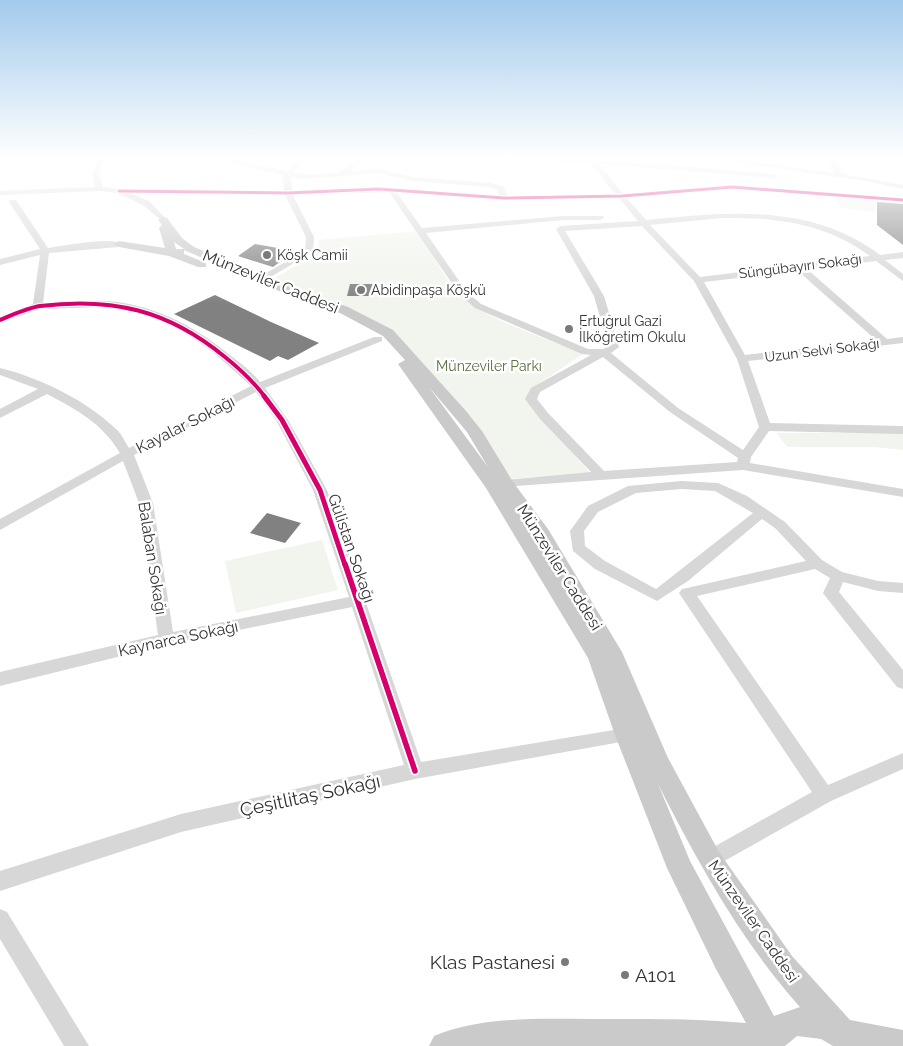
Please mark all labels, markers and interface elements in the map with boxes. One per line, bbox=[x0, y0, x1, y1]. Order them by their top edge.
street label: Münzeviler Caddesi bbox=[200, 245, 342, 317]
place label: Köşk Camii bbox=[277, 247, 348, 263]
marker: Köşk Camii bbox=[261, 249, 273, 261]
street label: Süngübayırı Sokağı bbox=[738, 251, 862, 281]
place label: Abidinpaşa Köşkü bbox=[371, 282, 486, 298]
marker: Abidinpaşa Köşkü bbox=[355, 284, 367, 296]
place label: Ertuğrul Gazi İlköğretim Okulu bbox=[579, 313, 686, 345]
marker: Ertuğrul Gazi İlköğretim Okulu bbox=[563, 323, 575, 335]
street label: Uzun Selvi Sokağı bbox=[764, 335, 880, 365]
park label: Münzeviler Parkı bbox=[436, 358, 542, 374]
street label: Kayalar Sokağı bbox=[133, 391, 238, 457]
street label: Gülistan Sokağı bbox=[324, 491, 379, 605]
street label: Balaban Sokağı bbox=[134, 500, 171, 616]
street label: Münzeviler Caddesi bbox=[513, 501, 606, 634]
street label: Kaynarca Sokağı bbox=[116, 616, 240, 660]
street label: Çeşitlitaş Sokağı bbox=[238, 769, 382, 821]
street label: Münzeviler Caddesi bbox=[704, 856, 803, 986]
place label: Klas Pastanesi bbox=[430, 951, 555, 973]
marker: Klas Pastanesi bbox=[559, 956, 571, 968]
place label: A101 bbox=[635, 964, 676, 986]
marker: A101 bbox=[619, 969, 631, 981]

